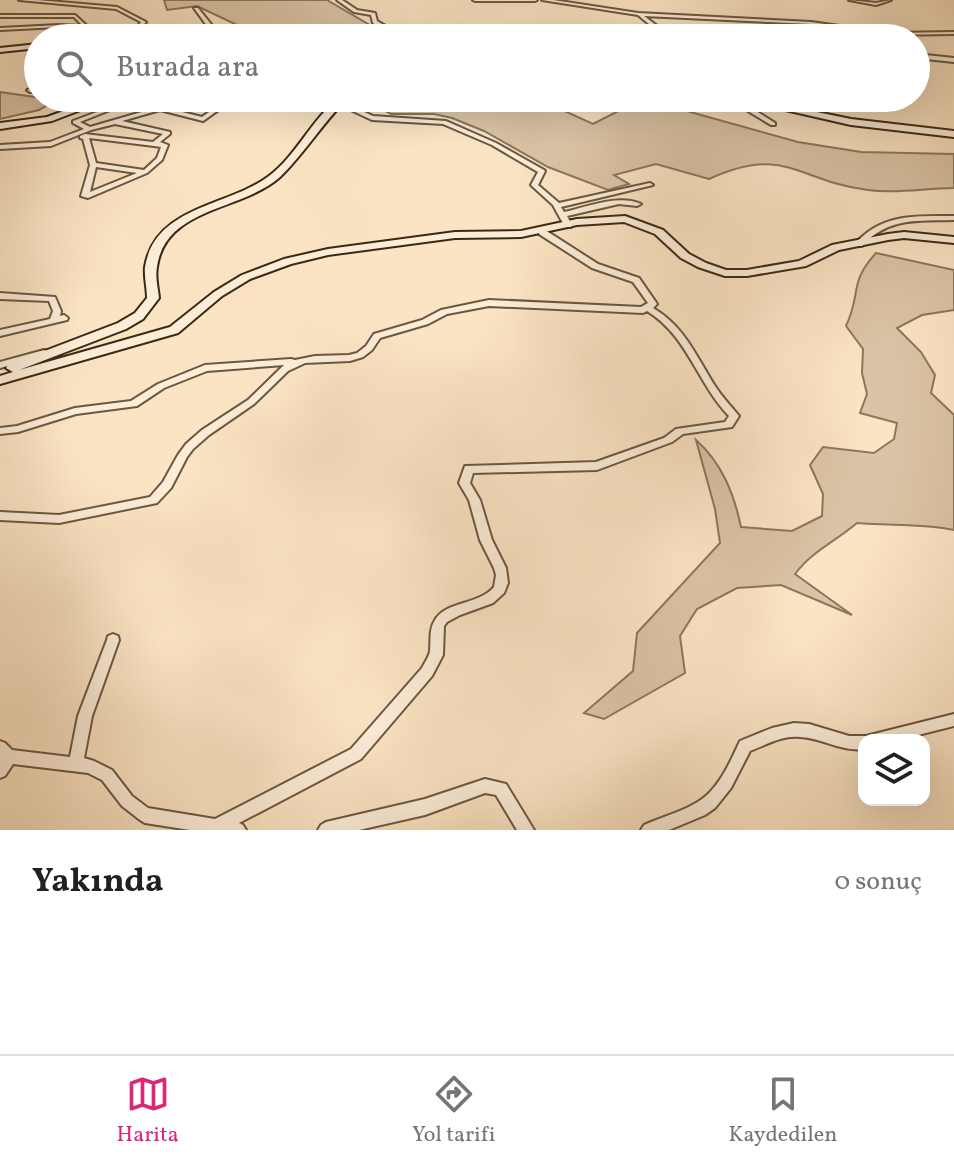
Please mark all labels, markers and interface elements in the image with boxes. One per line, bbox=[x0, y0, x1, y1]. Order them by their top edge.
search box bbox=[24, 24, 930, 112]
icon: search bbox=[52, 46, 96, 90]
text: Burada ara bbox=[116, 47, 259, 89]
map controls bbox=[858, 734, 930, 806]
button: layers bbox=[858, 734, 930, 806]
text: Yakında bbox=[32, 859, 164, 906]
text: 0 sonuç bbox=[834, 864, 922, 900]
tab: Harita bbox=[117, 1072, 179, 1151]
tab: Yol tarifi bbox=[412, 1072, 495, 1151]
tab: Kaydedilen bbox=[728, 1072, 837, 1151]

